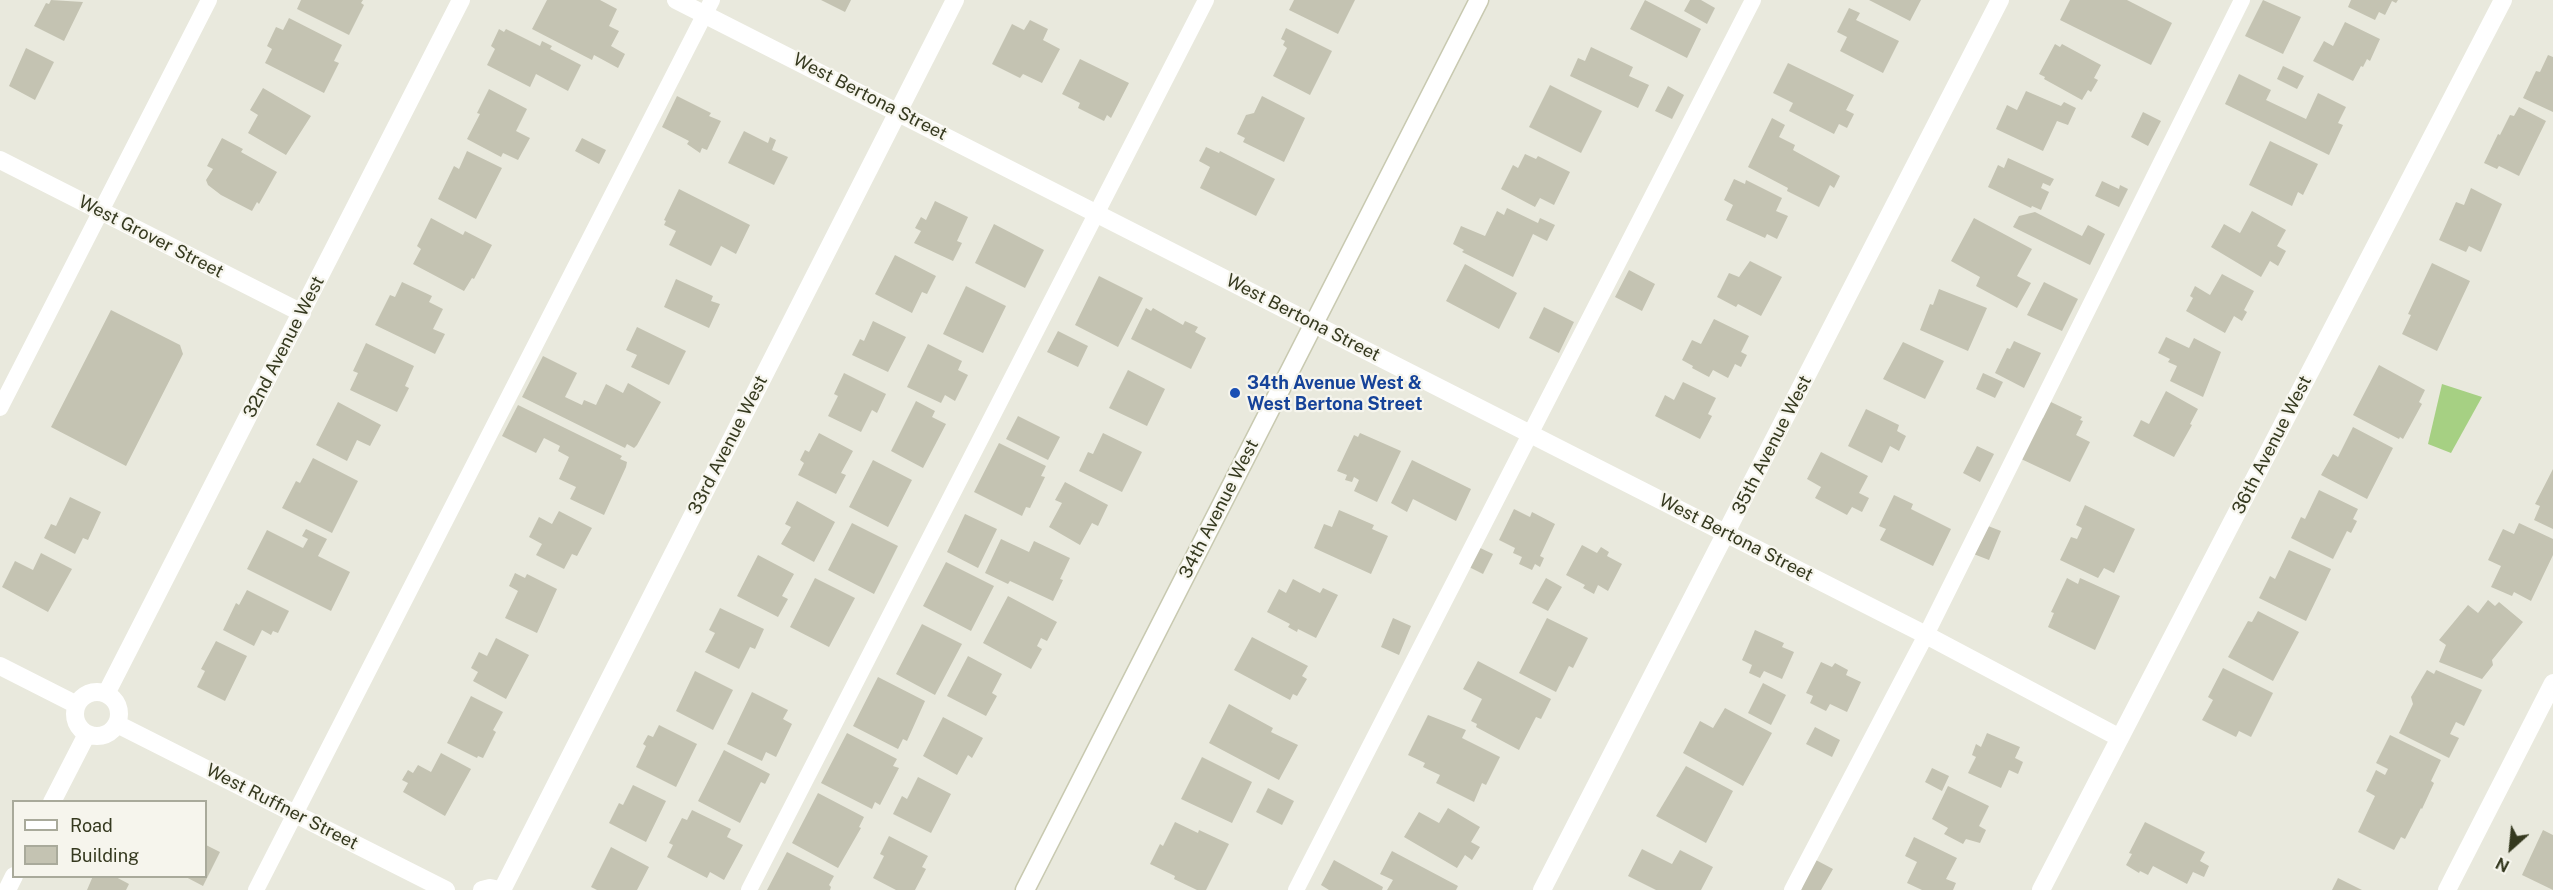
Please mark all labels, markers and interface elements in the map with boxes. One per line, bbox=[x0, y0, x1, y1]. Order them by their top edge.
street label: West Bertona Street bbox=[789, 49, 951, 145]
street label: West Grover Street bbox=[75, 191, 227, 283]
street label: West Bertona Street bbox=[1222, 270, 1384, 366]
street label: 32nd Avenue West bbox=[239, 273, 329, 421]
street label: 33rd Avenue West bbox=[684, 372, 772, 518]
place label: 34th Avenue West & West Bertona Street bbox=[1247, 372, 1422, 415]
street label: 35th Avenue West bbox=[1728, 372, 1816, 518]
street label: 36th Avenue West bbox=[2228, 372, 2316, 518]
marker: 34th Avenue West & West Bertona Street bbox=[1228, 386, 1242, 400]
street label: 34th Avenue West bbox=[1175, 436, 1263, 582]
street label: West Bertona Street bbox=[1655, 490, 1817, 586]
street label: West Ruffner Street bbox=[202, 759, 362, 855]
legend bbox=[12, 800, 207, 878]
text: Road bbox=[70, 815, 113, 836]
north arrow bbox=[2481, 818, 2541, 878]
text: Building bbox=[70, 845, 139, 866]
text: N bbox=[2493, 853, 2512, 876]

